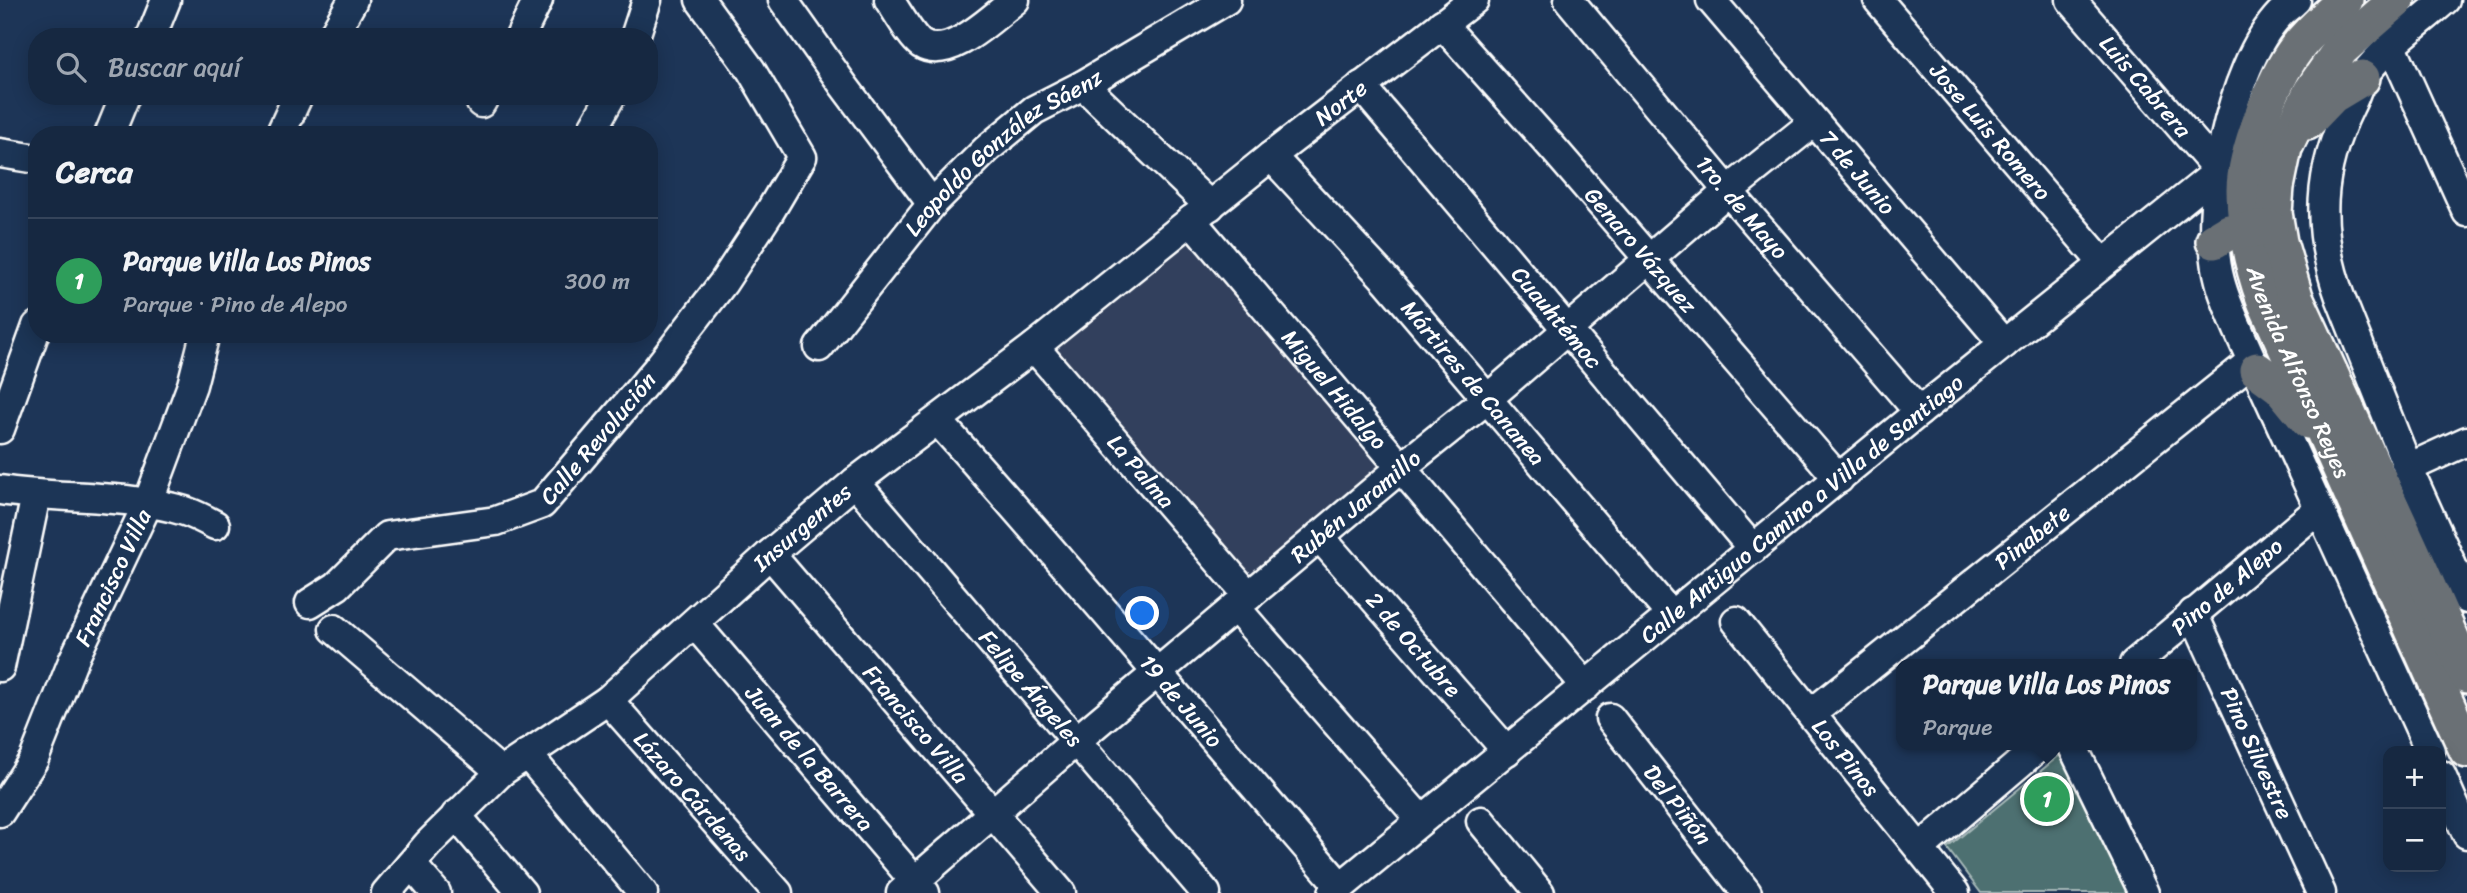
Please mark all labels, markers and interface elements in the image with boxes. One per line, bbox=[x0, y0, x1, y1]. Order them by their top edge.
street label: Luis Cabrera bbox=[2088, 25, 2202, 148]
search box bbox=[28, 28, 658, 105]
text: Buscar aquí bbox=[108, 44, 241, 90]
icon: search bbox=[52, 48, 90, 86]
street label: Jose Luis Romero bbox=[1918, 52, 2062, 211]
street label: Leopoldo González Sáenz bbox=[894, 57, 1111, 246]
street label: Norte bbox=[1305, 69, 1377, 137]
street label: 7 de Junio bbox=[1808, 120, 1906, 225]
text: Cerca bbox=[56, 145, 132, 199]
street label: 1ro. de Mayo bbox=[1685, 146, 1799, 270]
street label: Genaro Vázquez bbox=[1573, 177, 1708, 324]
text: Parque Villa Los Pinos bbox=[123, 238, 371, 284]
street label: Cuauhtémoc bbox=[1500, 256, 1613, 379]
street label: Avenida Alfonso Reyes bbox=[2234, 260, 2362, 486]
text: 1 bbox=[74, 261, 84, 302]
text: 300 m bbox=[565, 261, 630, 302]
text: Parque · Pino de Alepo bbox=[123, 284, 348, 325]
street label: Mártires de Cananea bbox=[1390, 290, 1556, 476]
street label: Miguel Hidalgo bbox=[1270, 320, 1398, 460]
street label: Calle Revolución bbox=[529, 362, 668, 515]
street label: Calle Antiguo Camino a Villa de Santiago bbox=[1630, 363, 1973, 655]
street label: La Palma bbox=[1096, 424, 1186, 519]
street label: Rubén Jaramillo bbox=[1281, 439, 1431, 574]
street label: Insurgentes bbox=[742, 472, 862, 583]
street label: Pinabete bbox=[1985, 493, 2080, 581]
street label: Francisco Villa bbox=[63, 502, 164, 653]
street label: Pino de Alepo bbox=[2161, 527, 2293, 646]
street label: 2 de Octubre bbox=[1355, 582, 1472, 707]
your location bbox=[1125, 596, 1159, 630]
street label: Felipe Ángeles bbox=[968, 620, 1094, 757]
street label: 19 de Junio bbox=[1129, 645, 1234, 758]
street label: Francisco Villa bbox=[852, 655, 980, 794]
popup bbox=[1896, 659, 2197, 750]
text: Parque Villa Los Pinos bbox=[1923, 661, 2170, 707]
street label: Juan de la Barrera bbox=[734, 675, 885, 842]
street label: Pino Silvestre bbox=[2208, 680, 2305, 827]
text: Parque bbox=[1923, 707, 1992, 748]
street label: Los Pinos bbox=[1801, 709, 1891, 807]
street label: Lázaro Cárdenas bbox=[623, 721, 762, 872]
map controls bbox=[2383, 746, 2446, 872]
button: + bbox=[2383, 746, 2446, 809]
street label: Del Piñón bbox=[1632, 755, 1723, 855]
pin: 1 bbox=[2024, 773, 2070, 825]
button: − bbox=[2383, 809, 2446, 872]

